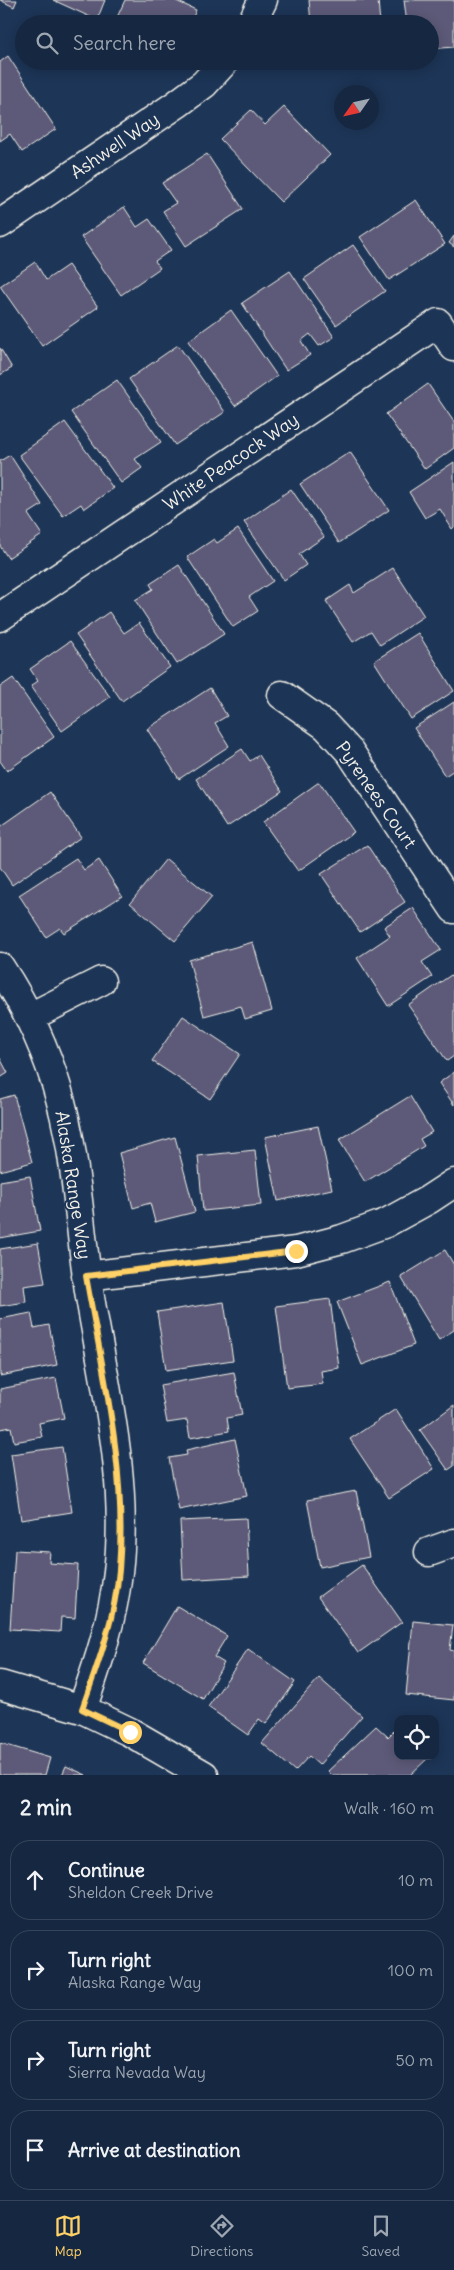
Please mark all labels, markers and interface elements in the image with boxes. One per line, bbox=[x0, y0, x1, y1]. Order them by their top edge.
search box bbox=[15, 15, 439, 70]
icon: search bbox=[33, 29, 61, 57]
text: Search here bbox=[73, 31, 176, 55]
north arrow bbox=[334, 85, 379, 130]
street label: Ashwell Way bbox=[66, 107, 164, 184]
street label: White Peacock Way bbox=[159, 408, 303, 515]
street label: Pyrenees Court bbox=[331, 737, 422, 853]
street label: Alaska Range Way bbox=[50, 1109, 97, 1261]
route end bbox=[285, 1240, 308, 1263]
map controls bbox=[394, 1715, 439, 1760]
button: locate bbox=[394, 1715, 439, 1760]
route start bbox=[119, 1721, 142, 1744]
text: 2 min bbox=[20, 1794, 72, 1821]
text: Walk · 160 m bbox=[344, 1798, 434, 1818]
text: Continue bbox=[68, 1858, 145, 1882]
icon: ahead bbox=[21, 1866, 49, 1894]
text: 10 m bbox=[398, 1870, 433, 1890]
text: Sheldon Creek Drive bbox=[68, 1882, 213, 1902]
text: Turn right bbox=[68, 1948, 151, 1972]
icon: right bbox=[21, 1956, 49, 1984]
text: 100 m bbox=[388, 1960, 433, 1980]
text: Alaska Range Way bbox=[68, 1972, 201, 1992]
text: Turn right bbox=[68, 2038, 151, 2062]
icon: right bbox=[21, 2046, 49, 2074]
text: 50 m bbox=[395, 2050, 433, 2070]
text: Sierra Nevada Way bbox=[68, 2062, 206, 2082]
icon: arrive bbox=[21, 2136, 49, 2164]
text: Arrive at destination bbox=[68, 2138, 241, 2162]
tab: Map bbox=[54, 2212, 82, 2260]
tab: Directions bbox=[190, 2212, 253, 2260]
tab: Saved bbox=[362, 2212, 400, 2260]

